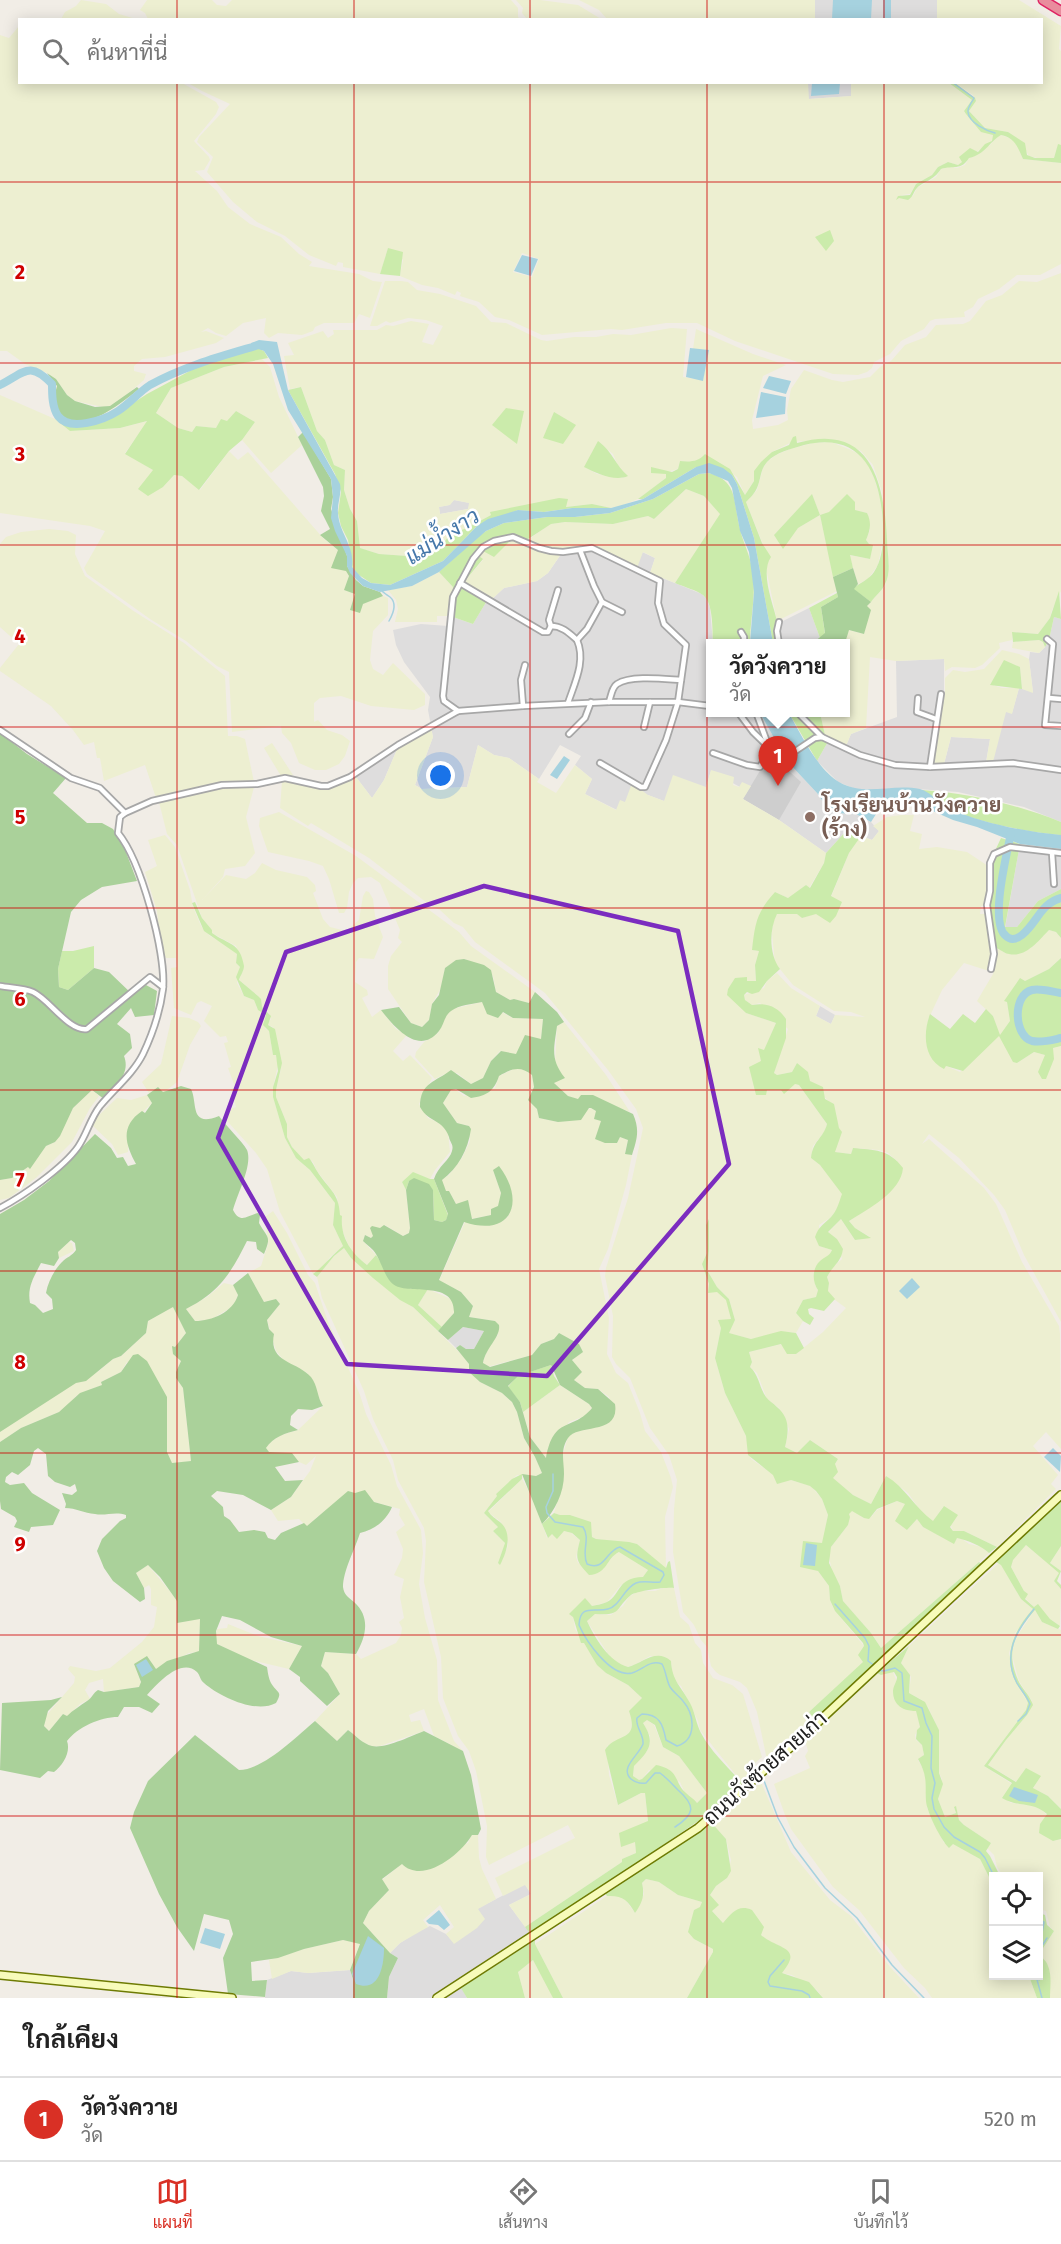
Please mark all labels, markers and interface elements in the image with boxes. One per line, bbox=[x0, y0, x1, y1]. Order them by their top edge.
search box bbox=[18, 18, 1043, 84]
icon: search bbox=[39, 35, 72, 68]
text: ค้นหาที่นี่ bbox=[87, 39, 167, 66]
text: 2 bbox=[15, 260, 25, 284]
text: 3 bbox=[14, 442, 25, 466]
water label: แม่น้ำงาว bbox=[397, 498, 484, 570]
text: 4 bbox=[14, 624, 26, 648]
popup bbox=[706, 639, 850, 717]
text: วัดวังควาย bbox=[729, 653, 827, 680]
text: วัด bbox=[729, 682, 751, 706]
pin: 1 bbox=[758, 736, 798, 786]
your location bbox=[426, 761, 455, 790]
place label: โรงเรียนบ้านวังควาย (ร้าง) bbox=[820, 791, 1001, 842]
text: 5 bbox=[15, 805, 26, 829]
marker: โรงเรียนบ้านวังควาย (ร้าง) bbox=[803, 810, 817, 824]
text: 6 bbox=[14, 987, 26, 1011]
text: 7 bbox=[15, 1168, 25, 1192]
text: 8 bbox=[14, 1350, 26, 1374]
text: 9 bbox=[14, 1532, 26, 1556]
street label: ถนนวังซ้ายสายเก่า bbox=[698, 1706, 832, 1830]
map controls bbox=[989, 1872, 1043, 1980]
button: locate bbox=[989, 1872, 1043, 1926]
button: layers bbox=[989, 1926, 1043, 1980]
text: ใกล้เคียง bbox=[24, 2024, 119, 2055]
text: วัดวังควาย bbox=[81, 2094, 178, 2121]
text: 1 bbox=[39, 2107, 48, 2131]
text: 520 m bbox=[984, 2107, 1037, 2131]
text: วัด bbox=[81, 2123, 103, 2147]
tab: แผนที่ bbox=[153, 2175, 193, 2232]
tab: เส้นทาง bbox=[498, 2175, 548, 2232]
tab: บันทึกไว้ bbox=[854, 2175, 908, 2232]

